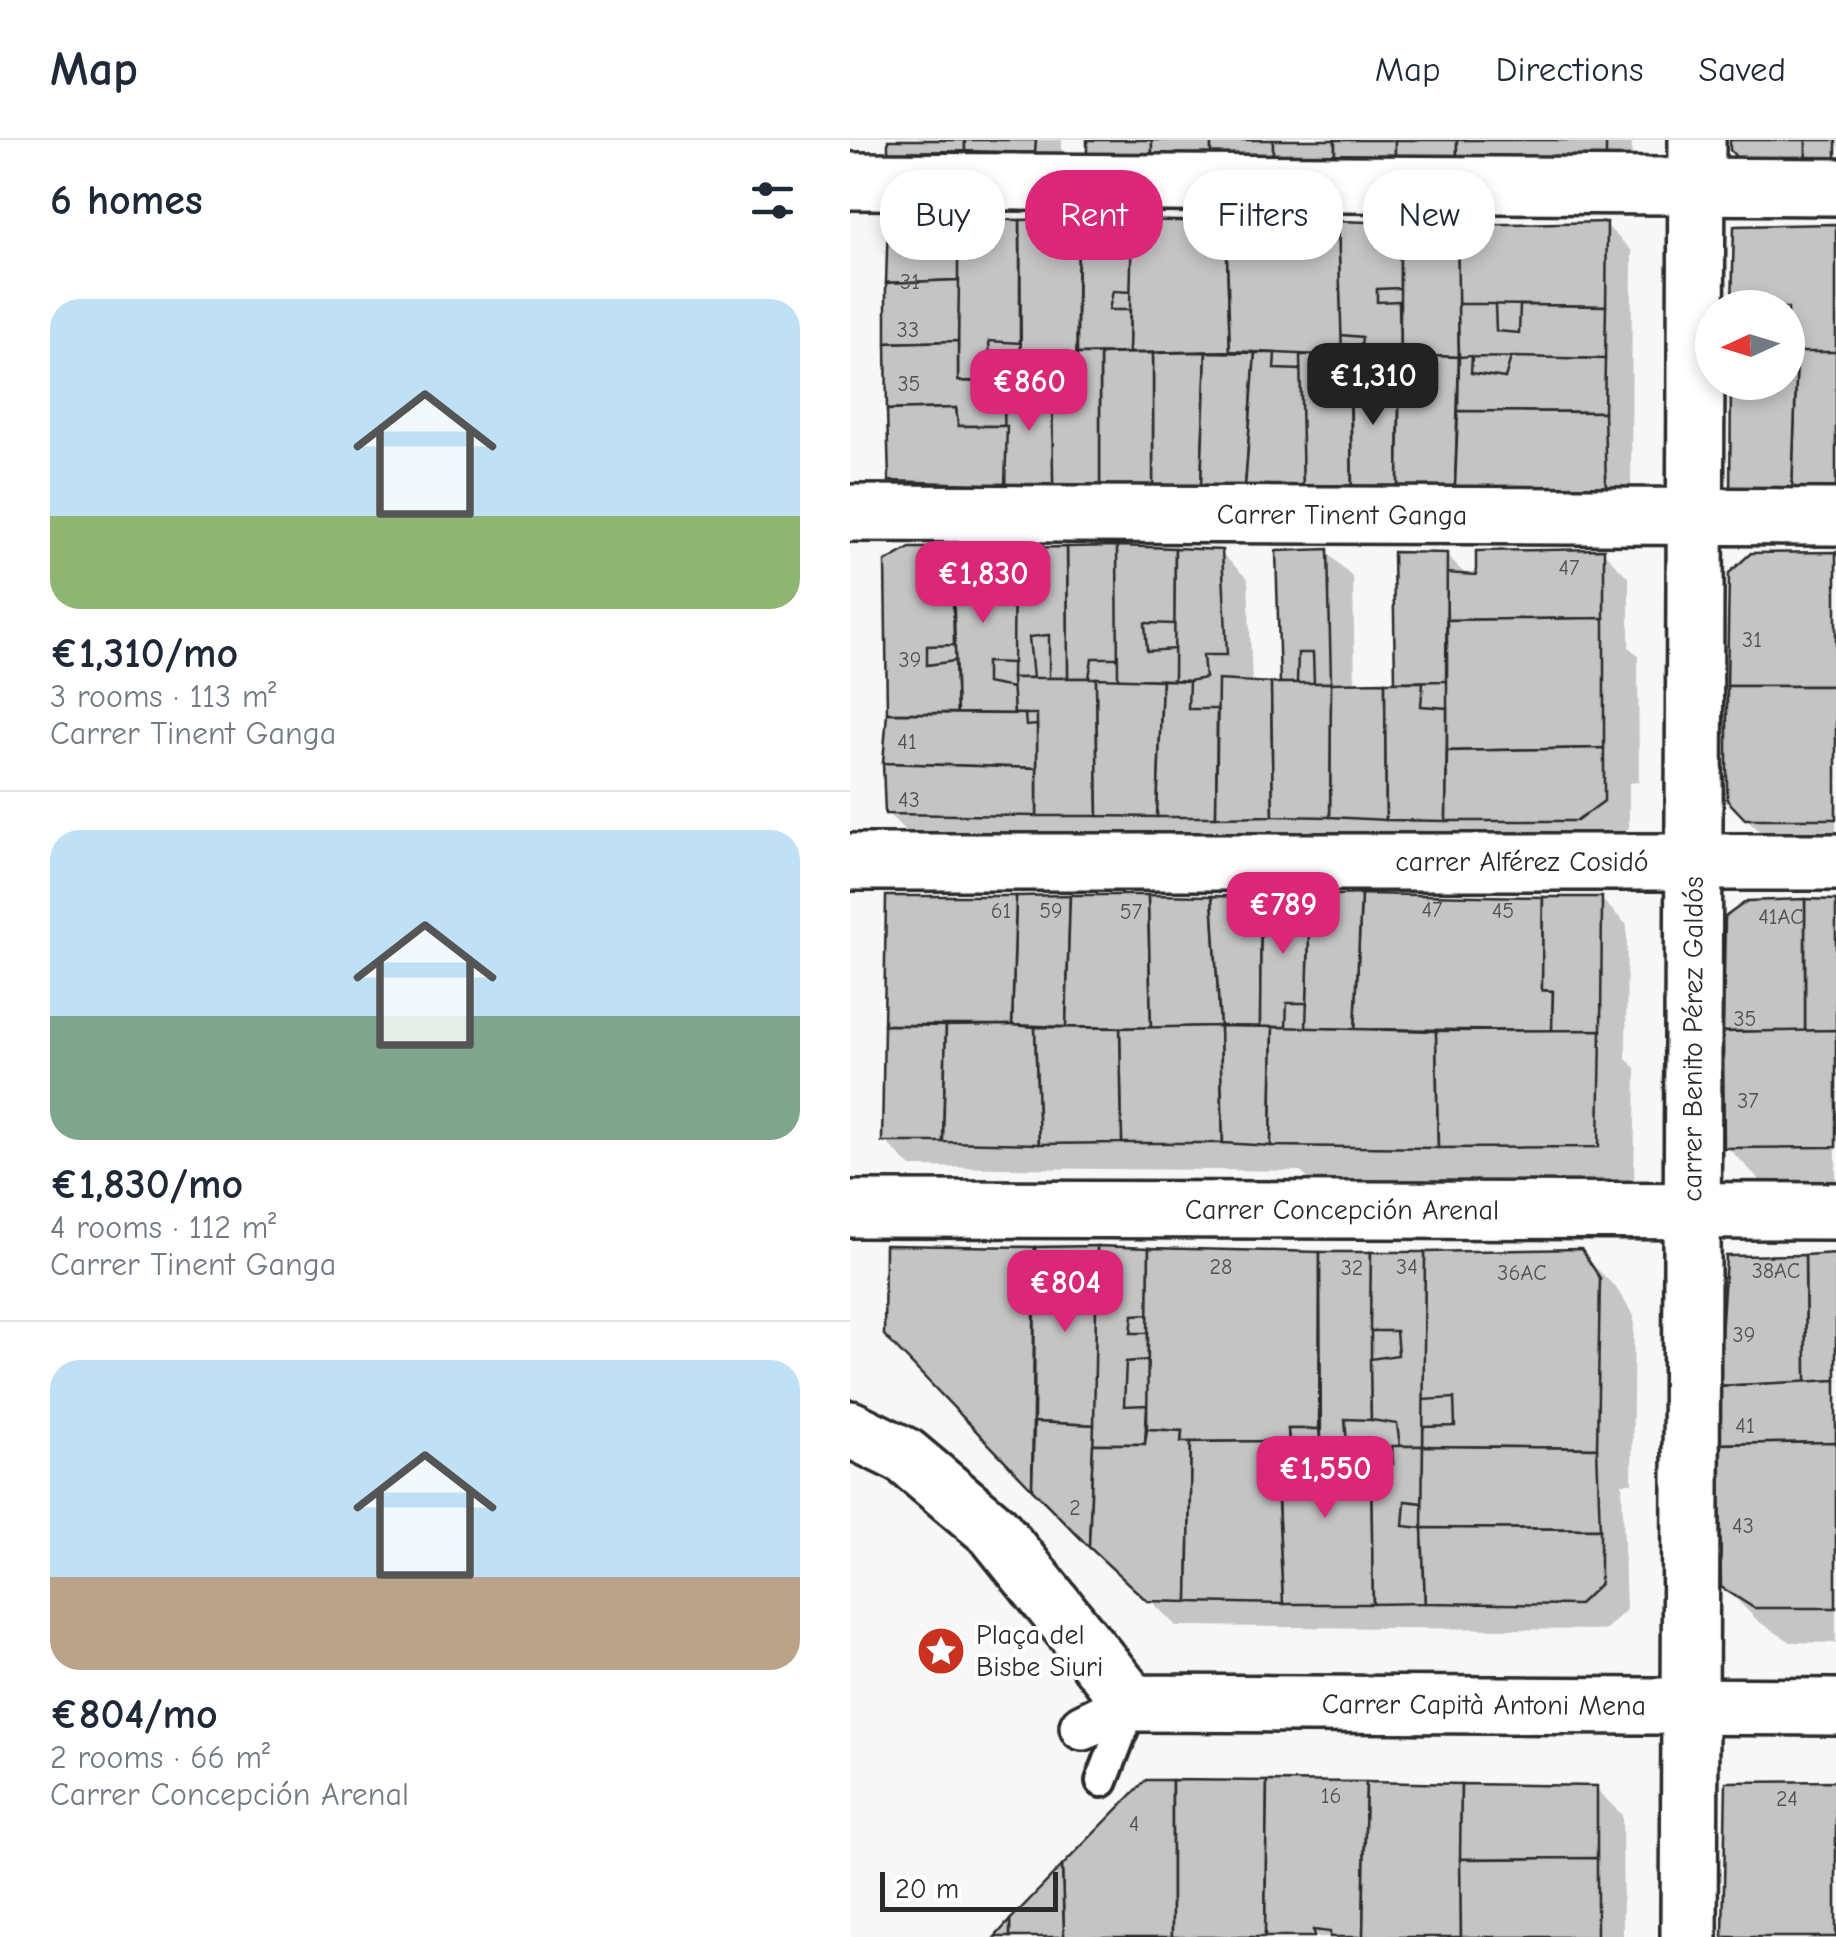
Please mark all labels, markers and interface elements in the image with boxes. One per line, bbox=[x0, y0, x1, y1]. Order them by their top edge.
text: Map bbox=[50, 42, 138, 97]
text: Map bbox=[1375, 49, 1441, 90]
text: Directions bbox=[1496, 49, 1644, 90]
text: Saved bbox=[1699, 49, 1786, 90]
chip: Buy bbox=[880, 170, 1005, 260]
chip: Rent bbox=[1025, 170, 1163, 260]
chip: Filters bbox=[1183, 170, 1343, 260]
chip: New bbox=[1363, 170, 1495, 260]
icon: filters bbox=[745, 173, 800, 228]
text: 6 homes bbox=[50, 176, 203, 225]
house number: 31 bbox=[900, 269, 920, 295]
north arrow bbox=[1695, 290, 1805, 400]
map controls bbox=[1695, 290, 1805, 400]
house number: 33 bbox=[897, 317, 919, 343]
pin: €1,310 bbox=[1292, 343, 1454, 428]
pin: €860 bbox=[970, 349, 1088, 434]
text: €1,310 bbox=[1329, 357, 1417, 394]
text: €860 bbox=[992, 363, 1066, 400]
icon: home bbox=[335, 364, 515, 544]
house number: 35 bbox=[897, 371, 921, 397]
street label: Carrer Tinent Ganga bbox=[1217, 498, 1467, 532]
pin: €1,830 bbox=[902, 541, 1064, 626]
text: €1,830 bbox=[937, 555, 1029, 592]
house number: 47 bbox=[1558, 555, 1580, 581]
house number: 31 bbox=[1742, 627, 1762, 653]
text: €1,310/mo bbox=[50, 629, 238, 678]
house number: 39 bbox=[899, 647, 921, 673]
text: 3 rooms · 113 m² bbox=[50, 678, 276, 715]
text: Carrer Tinent Ganga bbox=[50, 715, 336, 752]
house number: 41 bbox=[897, 729, 917, 755]
house number: 43 bbox=[898, 787, 920, 813]
street label: carrer Alférez Cosidó bbox=[1395, 846, 1649, 878]
pin: €789 bbox=[1224, 872, 1342, 957]
street label: carrer Benito Pérez Galdós bbox=[1676, 876, 1710, 1202]
text: €789 bbox=[1249, 886, 1317, 923]
icon: home bbox=[335, 895, 515, 1075]
house number: 47 bbox=[1421, 897, 1443, 923]
house number: 61 bbox=[991, 898, 1011, 924]
house number: 59 bbox=[1039, 898, 1063, 924]
house number: 45 bbox=[1492, 898, 1514, 924]
house number: 57 bbox=[1120, 899, 1143, 925]
house number: 41AC bbox=[1758, 904, 1804, 930]
house number: 35 bbox=[1733, 1006, 1757, 1032]
house number: 37 bbox=[1737, 1088, 1759, 1114]
text: €1,830/mo bbox=[50, 1160, 243, 1209]
street label: Carrer Concepción Arenal bbox=[1185, 1194, 1499, 1226]
text: 4 rooms · 112 m² bbox=[50, 1209, 276, 1246]
text: Carrer Tinent Ganga bbox=[50, 1246, 336, 1283]
pin: €804 bbox=[1006, 1250, 1124, 1335]
house number: 28 bbox=[1210, 1254, 1232, 1280]
house number: 34 bbox=[1396, 1254, 1418, 1280]
house number: 32 bbox=[1341, 1255, 1363, 1281]
house number: 38AC bbox=[1752, 1258, 1800, 1284]
house number: 36AC bbox=[1497, 1260, 1547, 1286]
text: €804 bbox=[1029, 1264, 1101, 1301]
house number: 39 bbox=[1733, 1322, 1755, 1348]
house number: 41 bbox=[1735, 1413, 1755, 1439]
icon: home bbox=[335, 1425, 515, 1605]
pin: €1,550 bbox=[1244, 1436, 1406, 1521]
text: €1,550 bbox=[1278, 1450, 1372, 1487]
house number: 2 bbox=[1069, 1495, 1081, 1521]
house number: 43 bbox=[1732, 1513, 1754, 1539]
place label: Plaça del Bisbe Siuri bbox=[976, 1619, 1103, 1683]
place icon: Plaça del Bisbe Siuri bbox=[915, 1625, 967, 1677]
street label: Carrer Capità Antoni Mena bbox=[1322, 1688, 1646, 1722]
text: €804/mo bbox=[50, 1690, 218, 1739]
text: 2 rooms · 66 m² bbox=[50, 1739, 270, 1776]
text: Carrer Concepción Arenal bbox=[50, 1776, 409, 1813]
house number: 16 bbox=[1321, 1783, 1341, 1809]
house number: 24 bbox=[1776, 1786, 1798, 1812]
house number: 4 bbox=[1129, 1811, 1139, 1837]
scale bar bbox=[880, 1867, 1058, 1912]
text: 20 m bbox=[895, 1873, 959, 1905]

